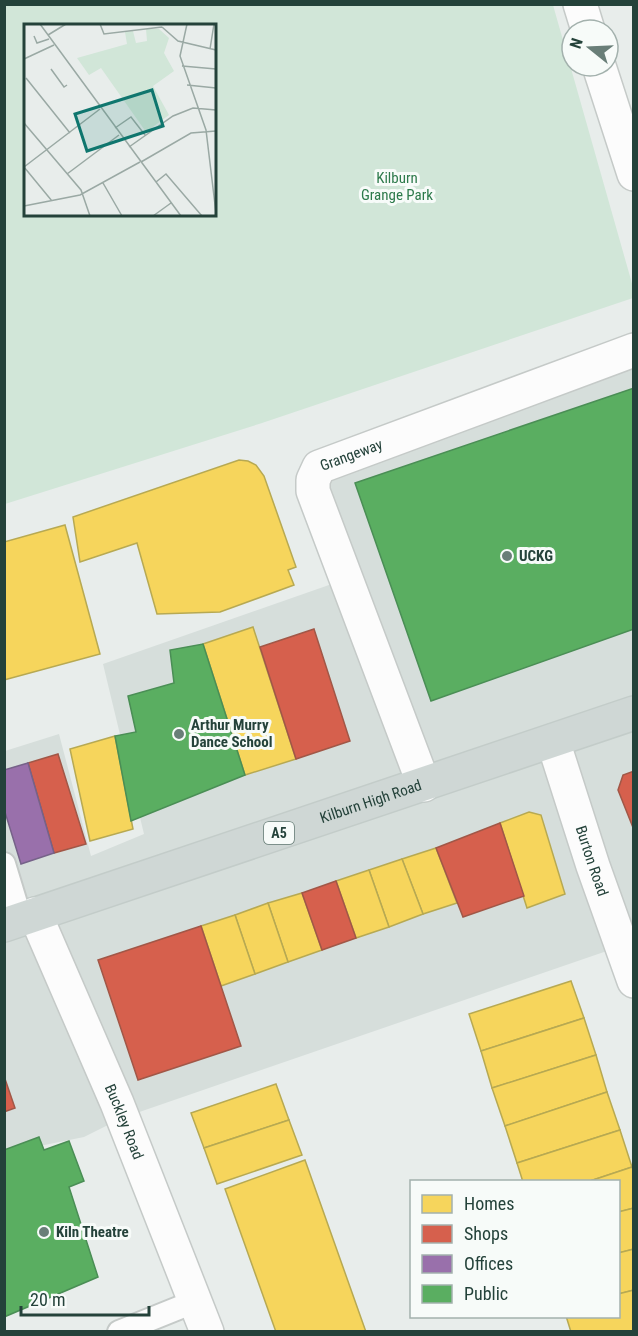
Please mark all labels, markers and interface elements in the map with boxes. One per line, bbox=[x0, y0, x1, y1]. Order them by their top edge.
north arrow bbox=[560, 18, 620, 78]
inset map bbox=[24, 24, 216, 216]
text: N bbox=[566, 36, 587, 51]
park label: Kilburn Grange Park bbox=[361, 169, 433, 204]
street label: Grangeway bbox=[318, 435, 385, 475]
place label: UCKG bbox=[519, 547, 553, 565]
marker: UCKG bbox=[500, 549, 514, 563]
place label: Arthur Murry Dance School bbox=[191, 716, 273, 751]
marker: Arthur Murry Dance School bbox=[172, 727, 186, 741]
street label: Kilburn High Road bbox=[318, 776, 424, 827]
road number: A5 bbox=[264, 822, 294, 844]
street label: Burton Road bbox=[572, 823, 612, 899]
street label: Buckley Road bbox=[101, 1081, 147, 1162]
legend bbox=[410, 1180, 620, 1318]
text: Homes bbox=[464, 1193, 514, 1214]
place label: Kiln Theatre bbox=[56, 1223, 129, 1241]
text: Shops bbox=[464, 1223, 508, 1244]
marker: Kiln Theatre bbox=[37, 1225, 51, 1239]
text: Offices bbox=[464, 1253, 513, 1274]
scale bar bbox=[21, 1279, 148, 1317]
text: Public bbox=[464, 1283, 508, 1304]
text: 20 m bbox=[30, 1289, 65, 1310]

